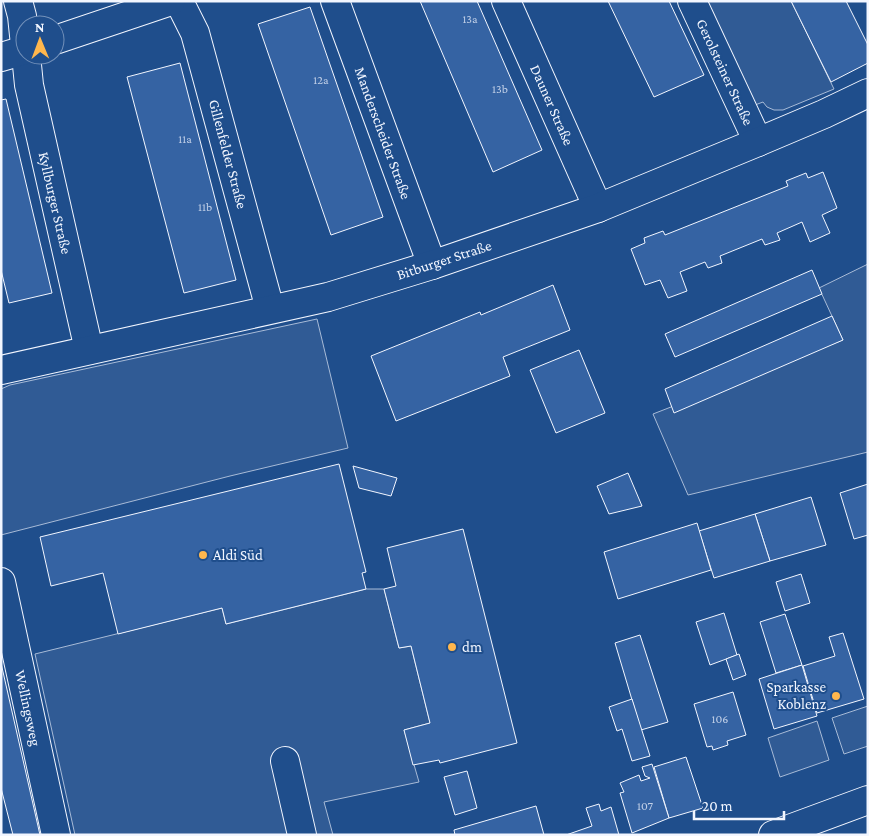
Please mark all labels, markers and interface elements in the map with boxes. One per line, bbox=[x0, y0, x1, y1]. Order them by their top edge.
house number: 13a bbox=[462, 12, 478, 26]
north arrow bbox=[15, 15, 65, 65]
street label: Gerolsteiner Straße bbox=[693, 16, 757, 128]
text: N bbox=[35, 19, 45, 35]
street label: Dauner Straße bbox=[527, 62, 577, 148]
street label: Manderscheider Straße bbox=[352, 65, 414, 202]
house number: 12a bbox=[313, 73, 329, 87]
house number: 13b bbox=[492, 82, 508, 96]
street label: Gillenfelder Straße bbox=[206, 98, 250, 211]
house number: 11a bbox=[178, 132, 192, 146]
street label: Kyllburger Straße bbox=[34, 150, 75, 256]
house number: 11b bbox=[198, 200, 212, 214]
street label: Bitburger Straße bbox=[395, 237, 494, 284]
place label: Aldi Süd bbox=[213, 547, 263, 563]
marker: Aldi Süd bbox=[197, 549, 209, 561]
place label: dm bbox=[462, 639, 482, 655]
marker: dm bbox=[446, 641, 458, 653]
street label: Wellingsweg bbox=[11, 669, 44, 748]
place label: Sparkasse Koblenz bbox=[767, 679, 826, 712]
marker: Sparkasse Koblenz bbox=[830, 690, 842, 702]
house number: 106 bbox=[712, 712, 728, 726]
scale bar bbox=[694, 788, 784, 820]
text: 20 m bbox=[702, 798, 733, 814]
house number: 107 bbox=[637, 799, 653, 813]

